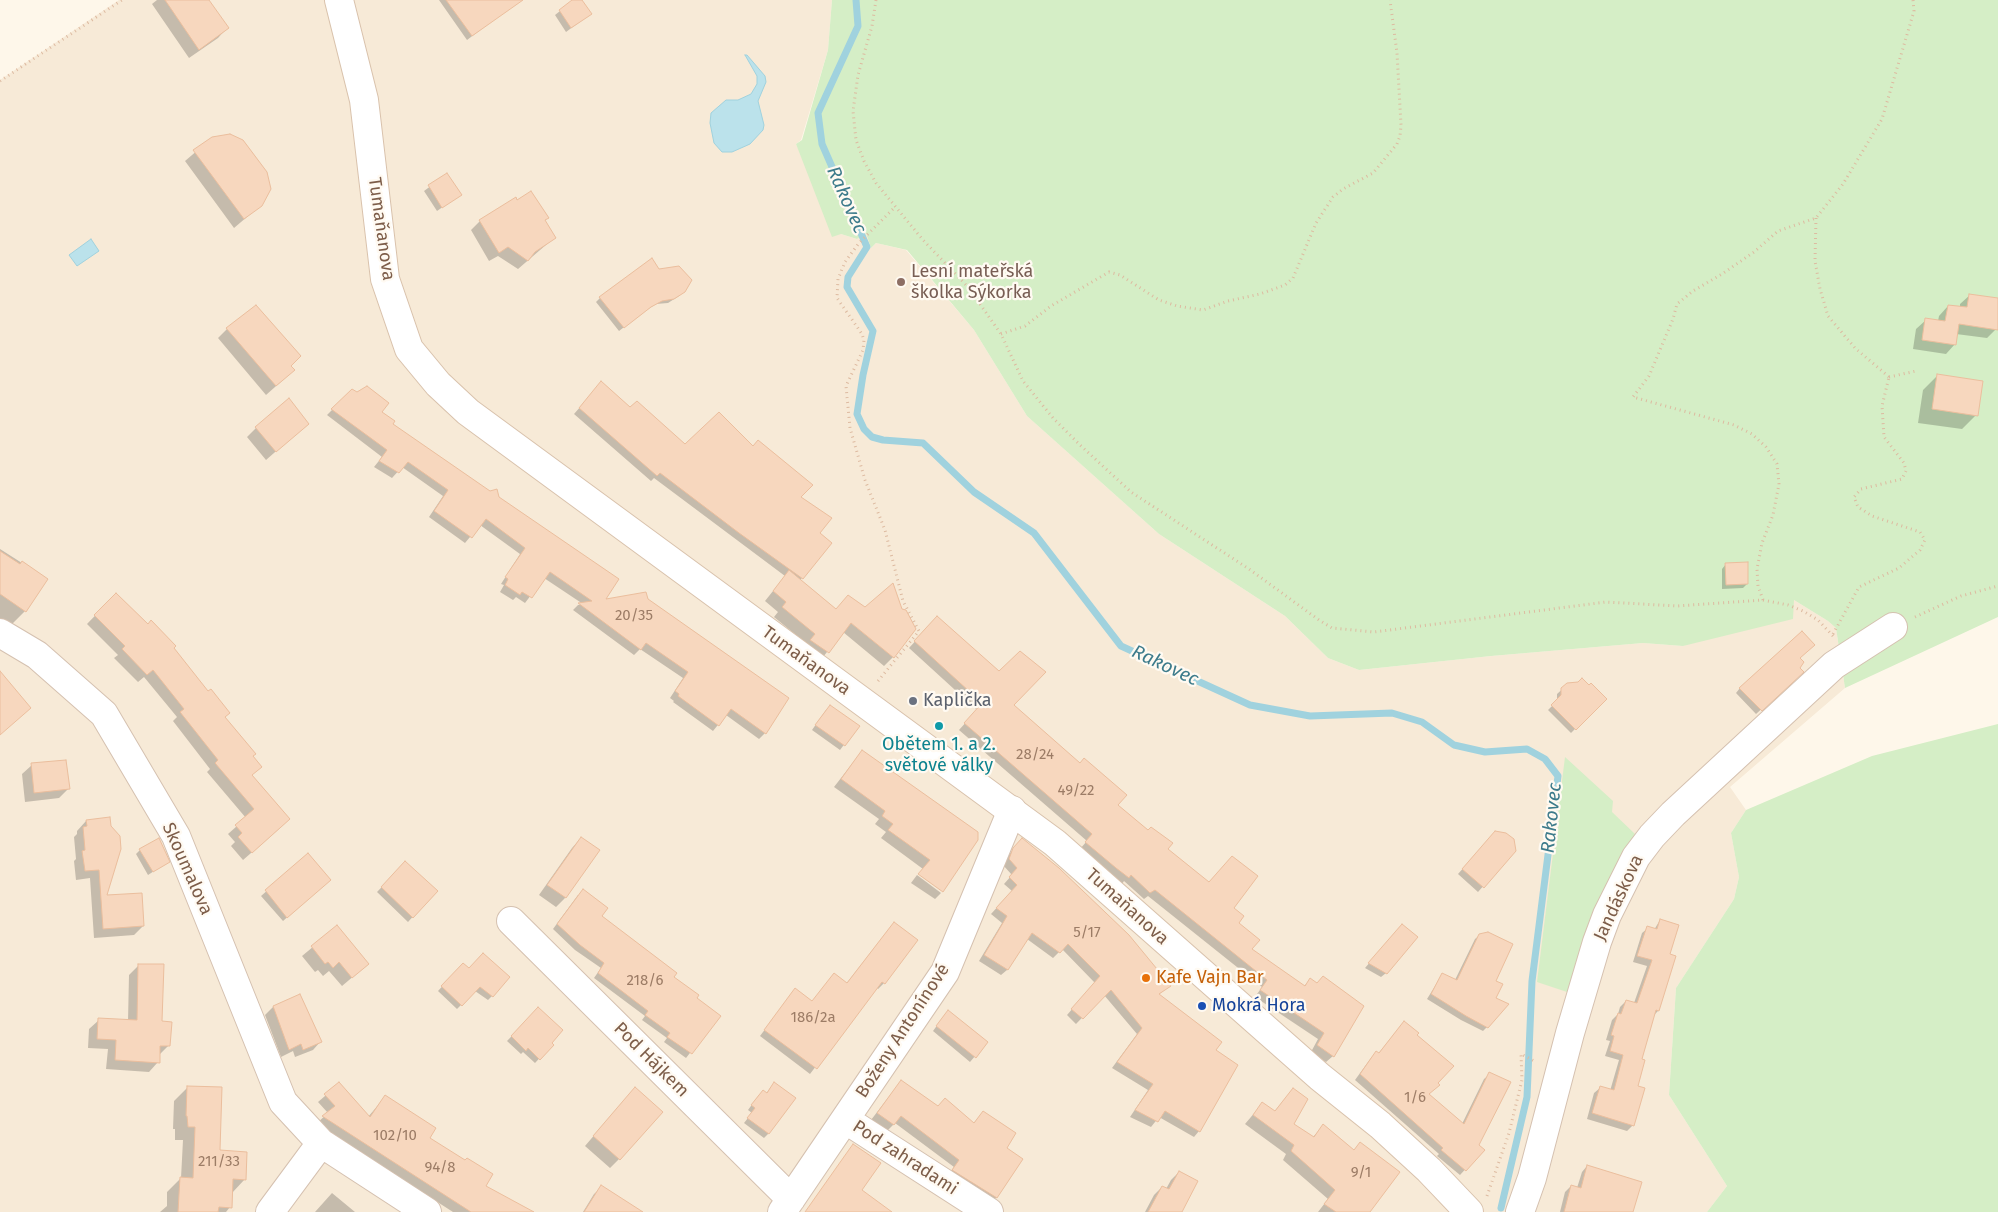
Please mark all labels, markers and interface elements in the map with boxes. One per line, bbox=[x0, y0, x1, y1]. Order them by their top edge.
water label: Rakovec bbox=[821, 163, 871, 237]
street label: Tumaňanova bbox=[363, 176, 399, 282]
place label: Lesní mateřská školka Sýkorka bbox=[911, 261, 1033, 304]
marker: Lesní mateřská školka Sýkorka bbox=[895, 276, 907, 288]
house number: 20/35 bbox=[615, 607, 653, 625]
street label: Tumaňanova bbox=[758, 622, 854, 700]
water label: Rakovec bbox=[1128, 641, 1202, 691]
place label: Kaplička bbox=[923, 690, 992, 712]
marker: Kaplička bbox=[907, 695, 919, 707]
marker: Obětem 1. a 2. světové války bbox=[933, 720, 945, 732]
place label: Obětem 1. a 2. světové války bbox=[882, 734, 996, 776]
house number: 28/24 bbox=[1016, 746, 1054, 764]
water label: Rakovec bbox=[1537, 781, 1567, 855]
house number: 49/22 bbox=[1057, 782, 1095, 800]
street label: Skoumalova bbox=[157, 819, 217, 919]
street label: Jandáskova bbox=[1590, 852, 1648, 944]
street label: Tumaňanova bbox=[1081, 864, 1173, 950]
house number: 5/17 bbox=[1073, 924, 1101, 942]
street label: Boženy Antonínové bbox=[852, 960, 954, 1102]
place label: Kafe Vajn Bar bbox=[1156, 967, 1264, 989]
house number: 218/6 bbox=[626, 972, 664, 990]
marker: Kafe Vajn Bar bbox=[1140, 972, 1152, 984]
place label: Mokrá Hora bbox=[1212, 995, 1305, 1017]
marker: Mokrá Hora bbox=[1196, 1000, 1208, 1012]
house number: 186/2a bbox=[790, 1009, 836, 1027]
street label: Pod Hájkem bbox=[609, 1018, 693, 1102]
house number: 1/6 bbox=[1404, 1089, 1426, 1107]
street label: Pod zahradami bbox=[848, 1116, 962, 1200]
house number: 102/10 bbox=[373, 1127, 417, 1145]
house number: 211/33 bbox=[198, 1153, 240, 1171]
house number: 94/8 bbox=[424, 1159, 456, 1177]
house number: 9/1 bbox=[1351, 1164, 1371, 1182]

